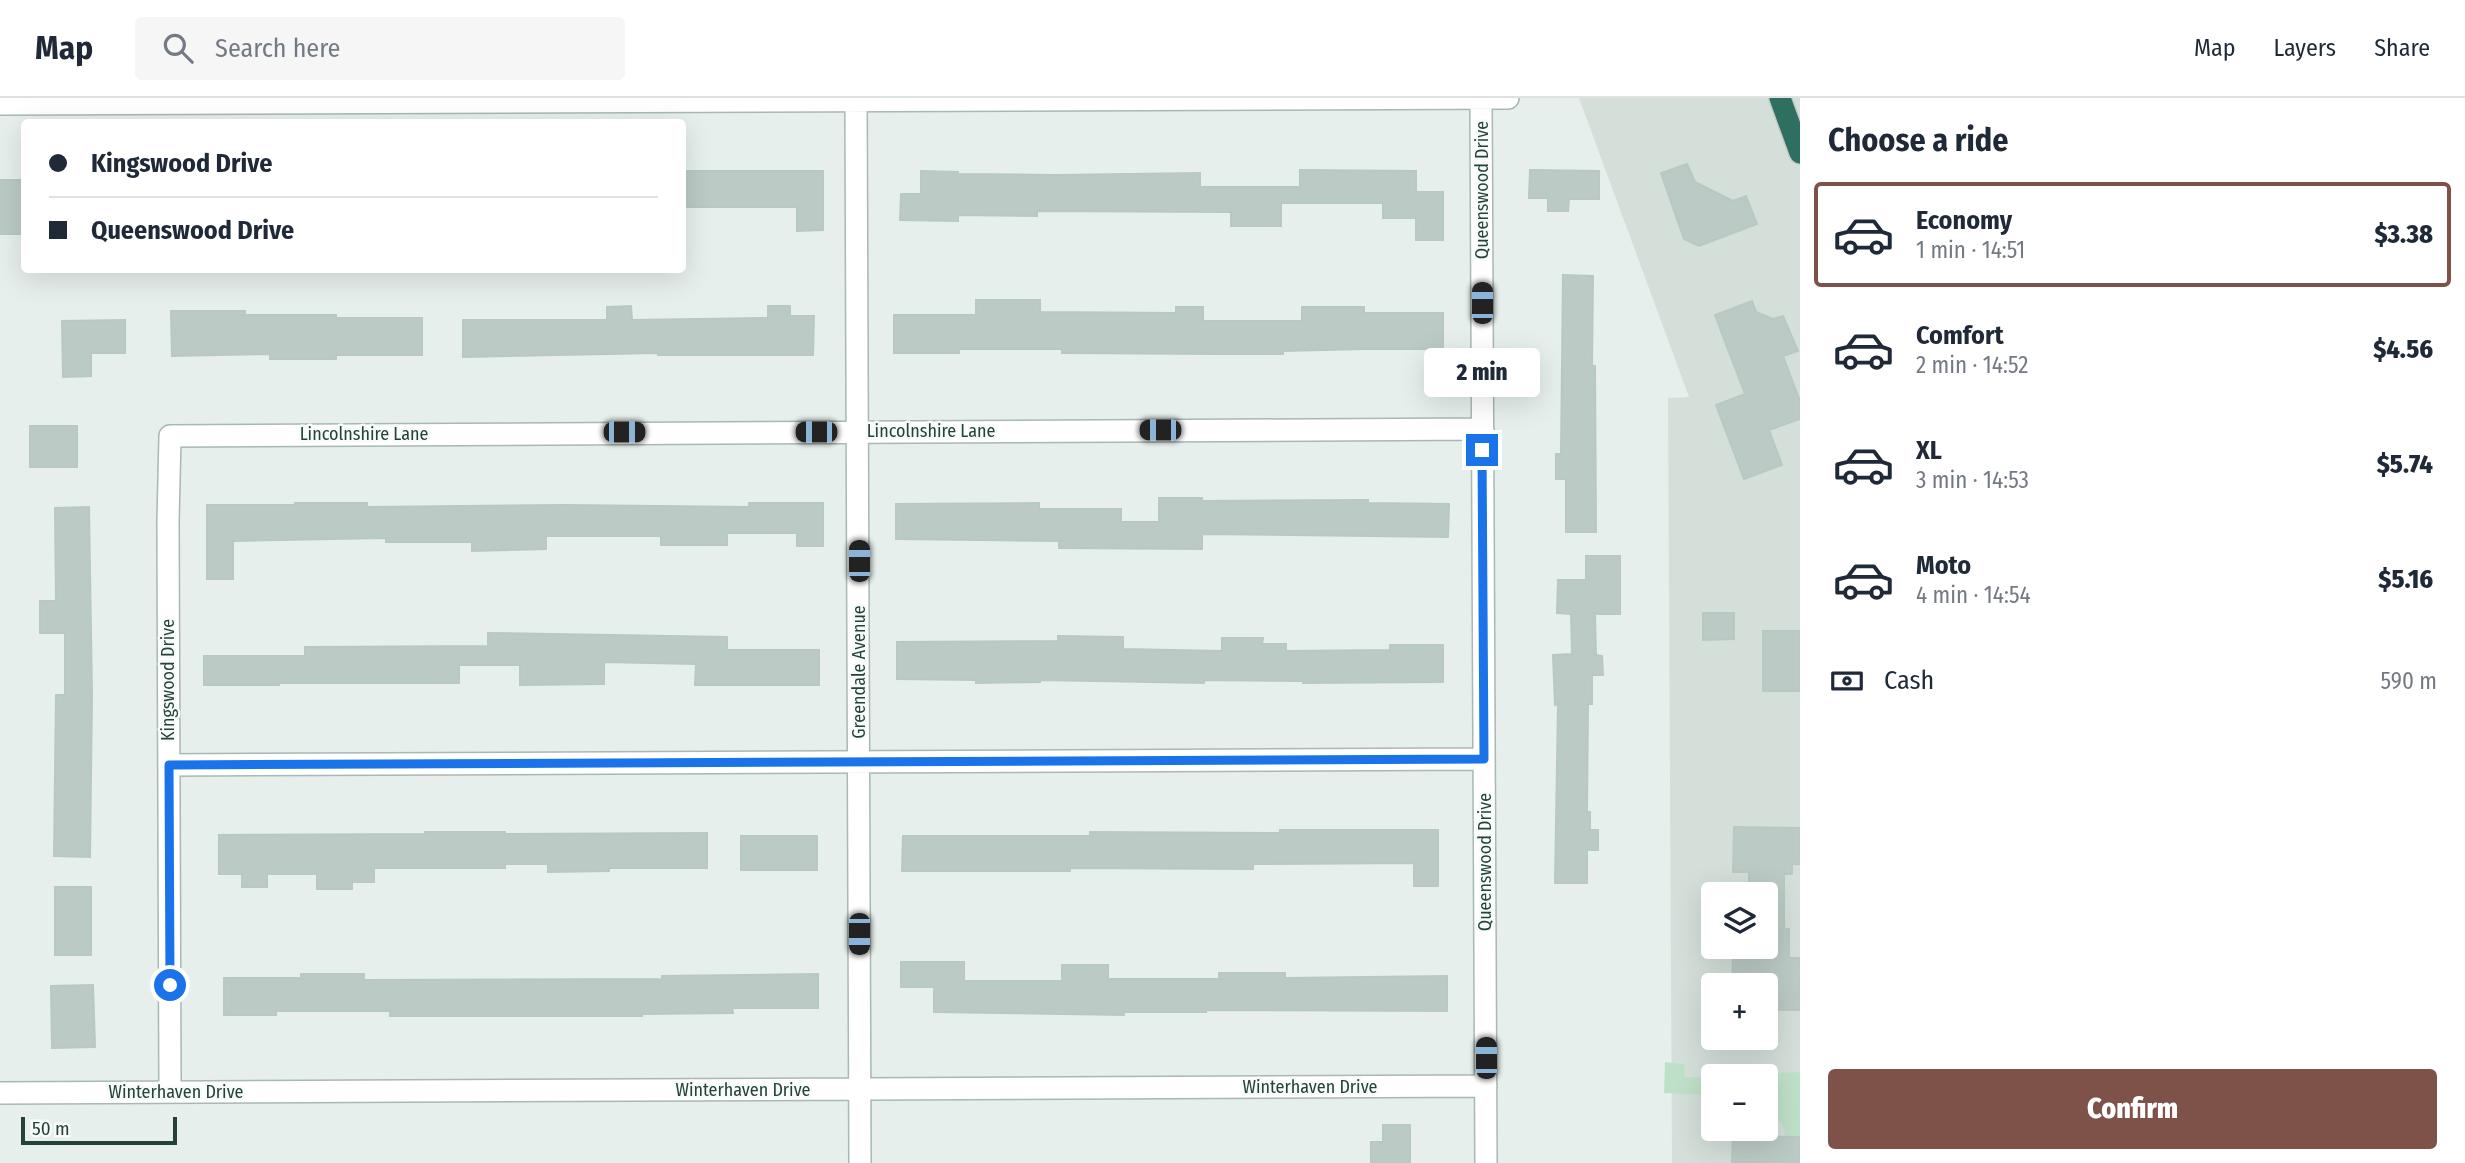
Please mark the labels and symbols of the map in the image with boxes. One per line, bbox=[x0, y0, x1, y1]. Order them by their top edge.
street label: Queenswood Drive bbox=[1471, 121, 1493, 259]
car bbox=[1472, 282, 1493, 324]
callout: 2 min bbox=[1424, 348, 1540, 398]
street label: Lincolnshire Lane bbox=[867, 420, 995, 442]
car bbox=[1140, 420, 1182, 441]
car bbox=[604, 422, 646, 443]
car bbox=[796, 422, 838, 443]
street label: Lincolnshire Lane bbox=[300, 423, 428, 445]
route end bbox=[1466, 434, 1498, 466]
car bbox=[849, 540, 870, 582]
street label: Greendale Avenue bbox=[848, 605, 870, 739]
street label: Kingswood Drive bbox=[157, 619, 179, 741]
street label: Queenswood Drive bbox=[1474, 793, 1496, 931]
car bbox=[849, 913, 870, 955]
route start bbox=[154, 969, 186, 1001]
car bbox=[1476, 1037, 1497, 1079]
street label: Winterhaven Drive bbox=[1243, 1076, 1378, 1098]
street label: Winterhaven Drive bbox=[676, 1079, 811, 1101]
street label: Winterhaven Drive bbox=[109, 1081, 244, 1103]
scale bar bbox=[21, 1114, 177, 1146]

